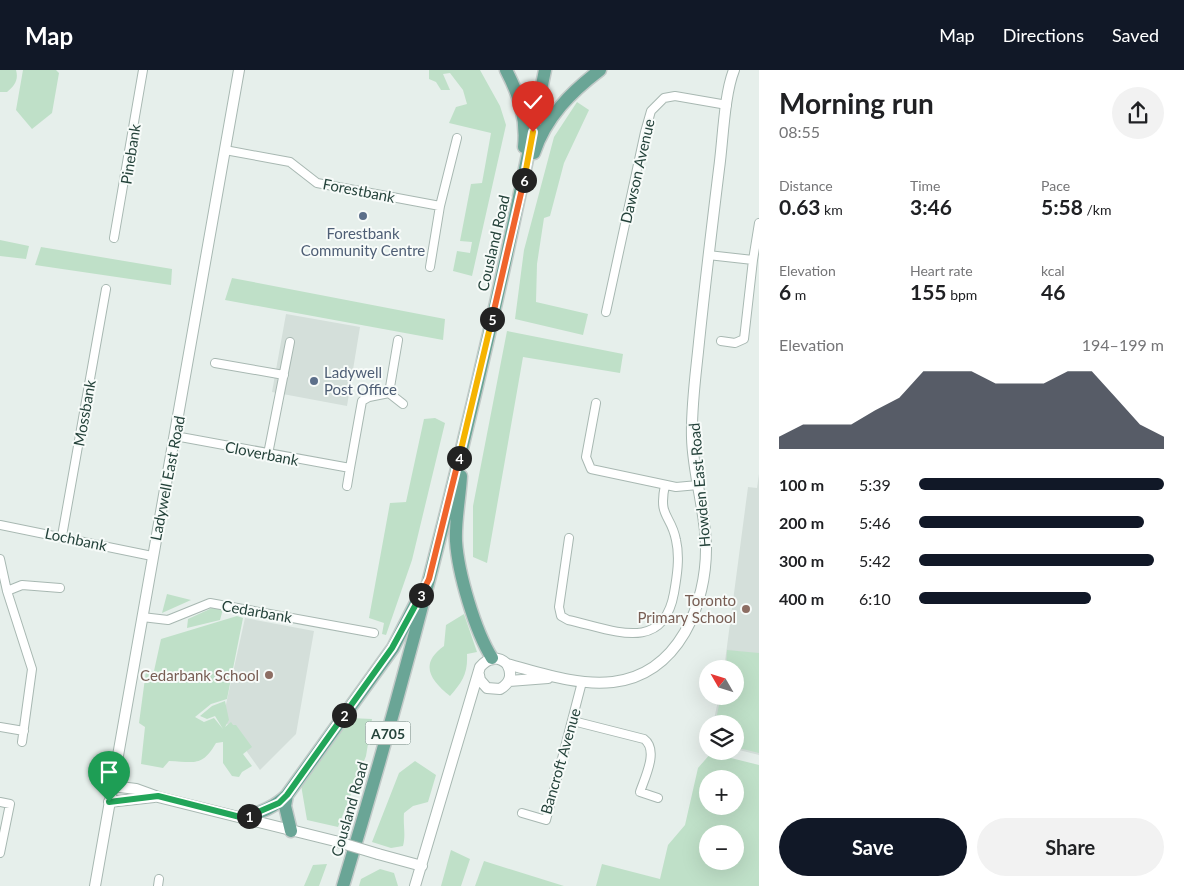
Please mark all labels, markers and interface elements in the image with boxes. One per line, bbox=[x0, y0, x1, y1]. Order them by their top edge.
text: Map bbox=[25, 21, 73, 50]
text: Map bbox=[939, 24, 975, 46]
text: Directions bbox=[1003, 24, 1084, 46]
text: Saved bbox=[1112, 24, 1159, 46]
pin bbox=[512, 81, 554, 132]
text: Morning run bbox=[779, 86, 934, 120]
button: share bbox=[1112, 87, 1164, 139]
icon: check bbox=[519, 88, 547, 116]
street label: Dawson Avenue bbox=[616, 117, 658, 225]
street label: Pinebank bbox=[116, 122, 144, 185]
text: 08:55 bbox=[779, 122, 820, 141]
pin: 6 bbox=[512, 168, 536, 192]
text: 6 bbox=[520, 172, 529, 189]
street label: Forestbank bbox=[321, 174, 397, 206]
text: Distance bbox=[779, 177, 833, 194]
text: Time bbox=[910, 177, 941, 194]
text: Pace bbox=[1041, 177, 1070, 194]
street label: Cousland Road bbox=[473, 193, 513, 293]
text: 0.63 bbox=[779, 194, 821, 219]
text: 3:46 bbox=[910, 194, 952, 219]
text: 5:58 bbox=[1041, 194, 1083, 219]
text: km bbox=[821, 201, 843, 218]
text: /km bbox=[1083, 201, 1112, 218]
marker: Forestbank Community Centre bbox=[357, 210, 369, 222]
place label: Forestbank Community Centre bbox=[301, 224, 425, 259]
text: Elevation bbox=[779, 262, 836, 279]
text: Heart rate bbox=[910, 262, 973, 279]
text: kcal bbox=[1041, 262, 1065, 279]
text: 6 bbox=[779, 279, 791, 304]
text: 155 bbox=[910, 279, 947, 304]
text: 46 bbox=[1041, 279, 1065, 304]
text: m bbox=[791, 286, 806, 303]
text: bpm bbox=[947, 286, 977, 303]
pin: 5 bbox=[480, 306, 504, 332]
text: 5 bbox=[488, 311, 497, 328]
text: Elevation bbox=[779, 335, 844, 354]
text: 194–199 m bbox=[1082, 335, 1164, 354]
place label: Ladywell Post Office bbox=[324, 363, 397, 398]
marker: Ladywell Post Office bbox=[308, 375, 320, 387]
street label: Mossbank bbox=[69, 378, 99, 448]
street label: Ladywell East Road bbox=[146, 414, 188, 542]
street label: Howden East Road bbox=[685, 422, 713, 548]
street label: Cloverbank bbox=[224, 437, 301, 469]
pin: 4 bbox=[446, 446, 472, 470]
text: 4 bbox=[455, 450, 464, 467]
text: 100 m bbox=[779, 475, 824, 494]
text: 5:39 bbox=[859, 475, 891, 494]
text: 200 m bbox=[779, 513, 824, 532]
text: 5:46 bbox=[859, 513, 891, 532]
street label: Lochbank bbox=[43, 524, 109, 554]
text: 300 m bbox=[779, 551, 824, 570]
text: 5:42 bbox=[859, 551, 891, 570]
pin: 3 bbox=[408, 582, 434, 608]
text: 3 bbox=[417, 587, 426, 604]
text: 400 m bbox=[779, 589, 824, 608]
text: 6:10 bbox=[859, 589, 891, 608]
place label: Toronto Primary School bbox=[637, 591, 736, 626]
street label: Cedarbank bbox=[220, 596, 294, 626]
marker: Toronto Primary School bbox=[740, 603, 752, 615]
north arrow bbox=[699, 660, 744, 705]
map controls bbox=[699, 660, 744, 870]
place label: Cedarbank School bbox=[140, 666, 259, 684]
marker: Cedarbank School bbox=[263, 669, 275, 681]
pin: 2 bbox=[332, 702, 356, 728]
street label: Bancroft Avenue bbox=[536, 706, 584, 816]
text: 2 bbox=[340, 707, 349, 724]
button: layers bbox=[699, 715, 744, 760]
road number: A705 bbox=[366, 721, 410, 744]
pin bbox=[88, 751, 130, 802]
icon: arrive bbox=[95, 758, 123, 786]
street label: Cousland Road bbox=[327, 759, 371, 859]
button: + bbox=[699, 770, 744, 815]
pin: 1 bbox=[236, 804, 262, 828]
text: 1 bbox=[245, 808, 254, 825]
button: Save bbox=[779, 818, 967, 876]
button: Share bbox=[977, 818, 1164, 876]
button: − bbox=[699, 825, 744, 870]

